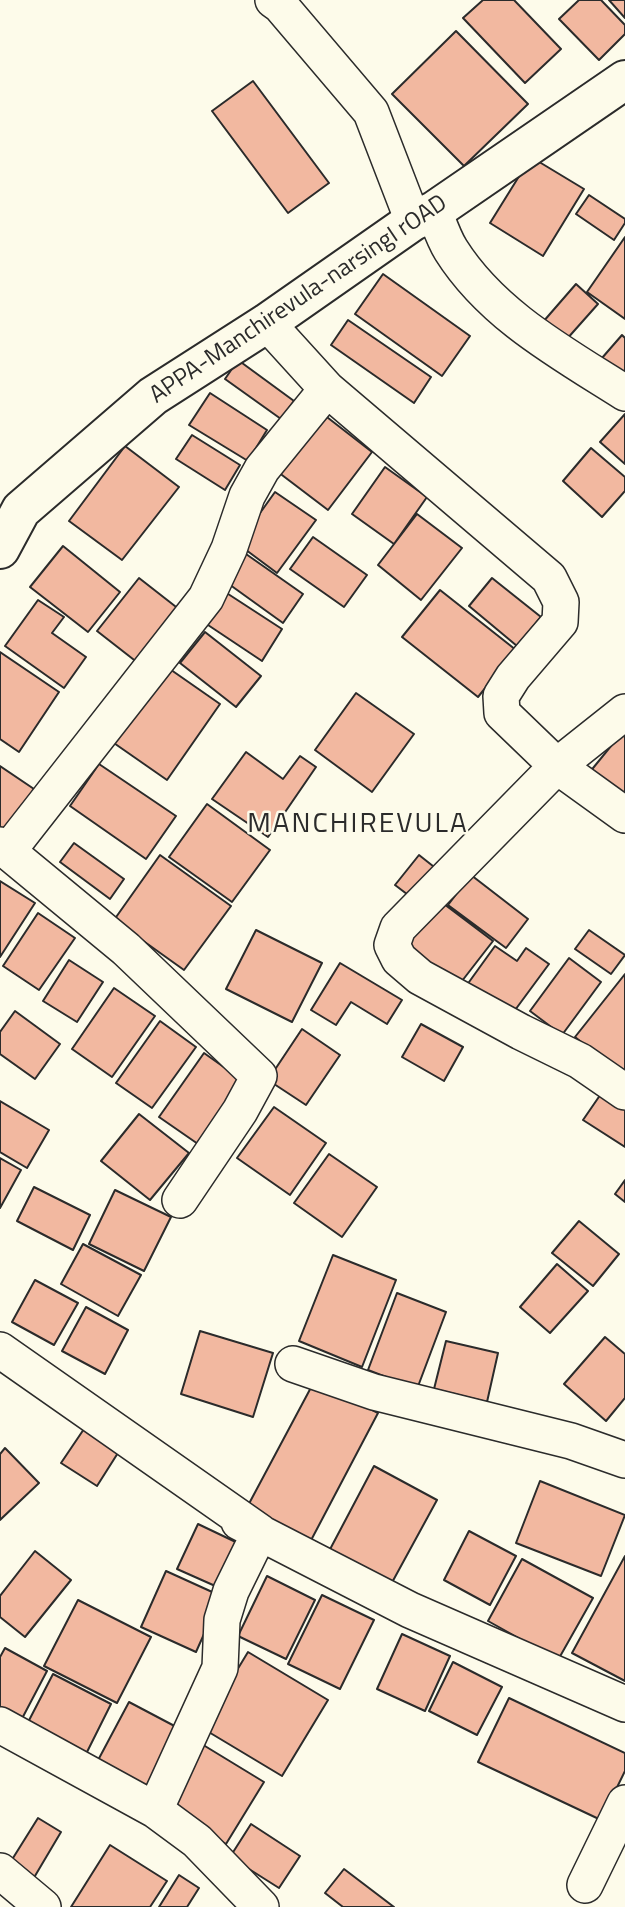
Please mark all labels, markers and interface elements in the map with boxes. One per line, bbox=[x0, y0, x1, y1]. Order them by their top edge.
street label: APPA-Manchirevula-narsingI rOAD bbox=[145, 190, 453, 410]
district label: MANCHIREVULA bbox=[249, 808, 467, 842]

